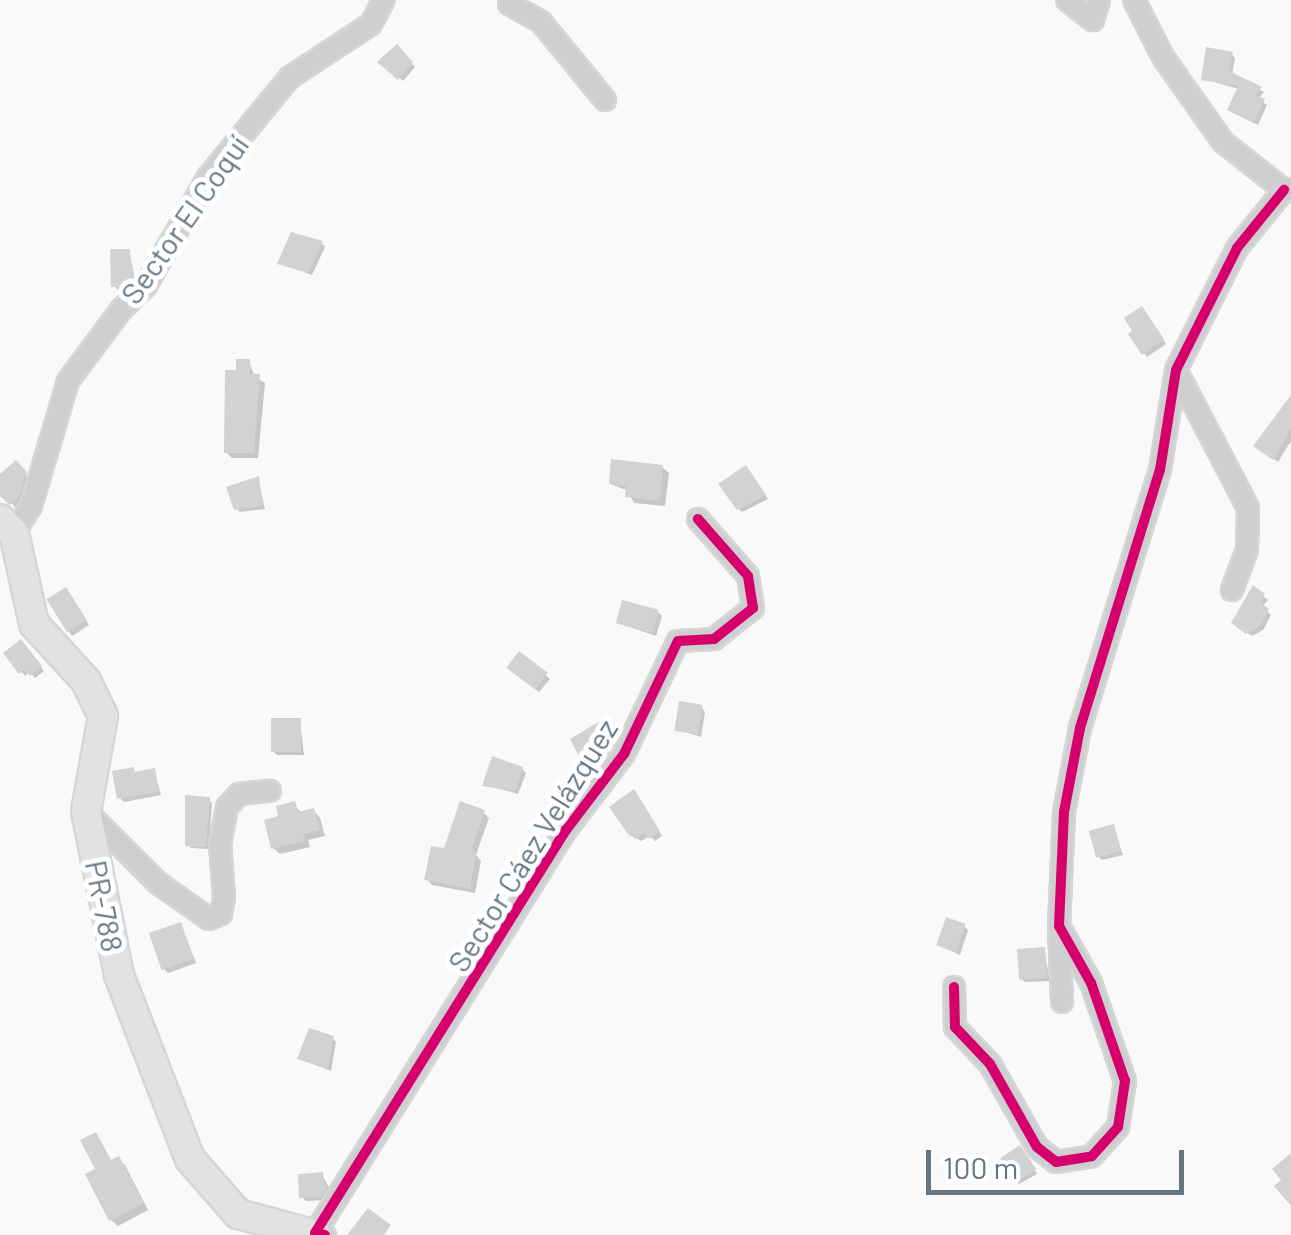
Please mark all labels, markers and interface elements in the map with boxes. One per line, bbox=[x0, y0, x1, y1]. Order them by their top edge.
street label: Sector El Coquí bbox=[113, 128, 255, 310]
street label: Sector Cáez Velázquez bbox=[440, 712, 624, 978]
street label: PR-788 bbox=[79, 857, 131, 955]
scale bar bbox=[931, 1130, 1188, 1192]
text: 100 m bbox=[943, 1149, 1018, 1185]

